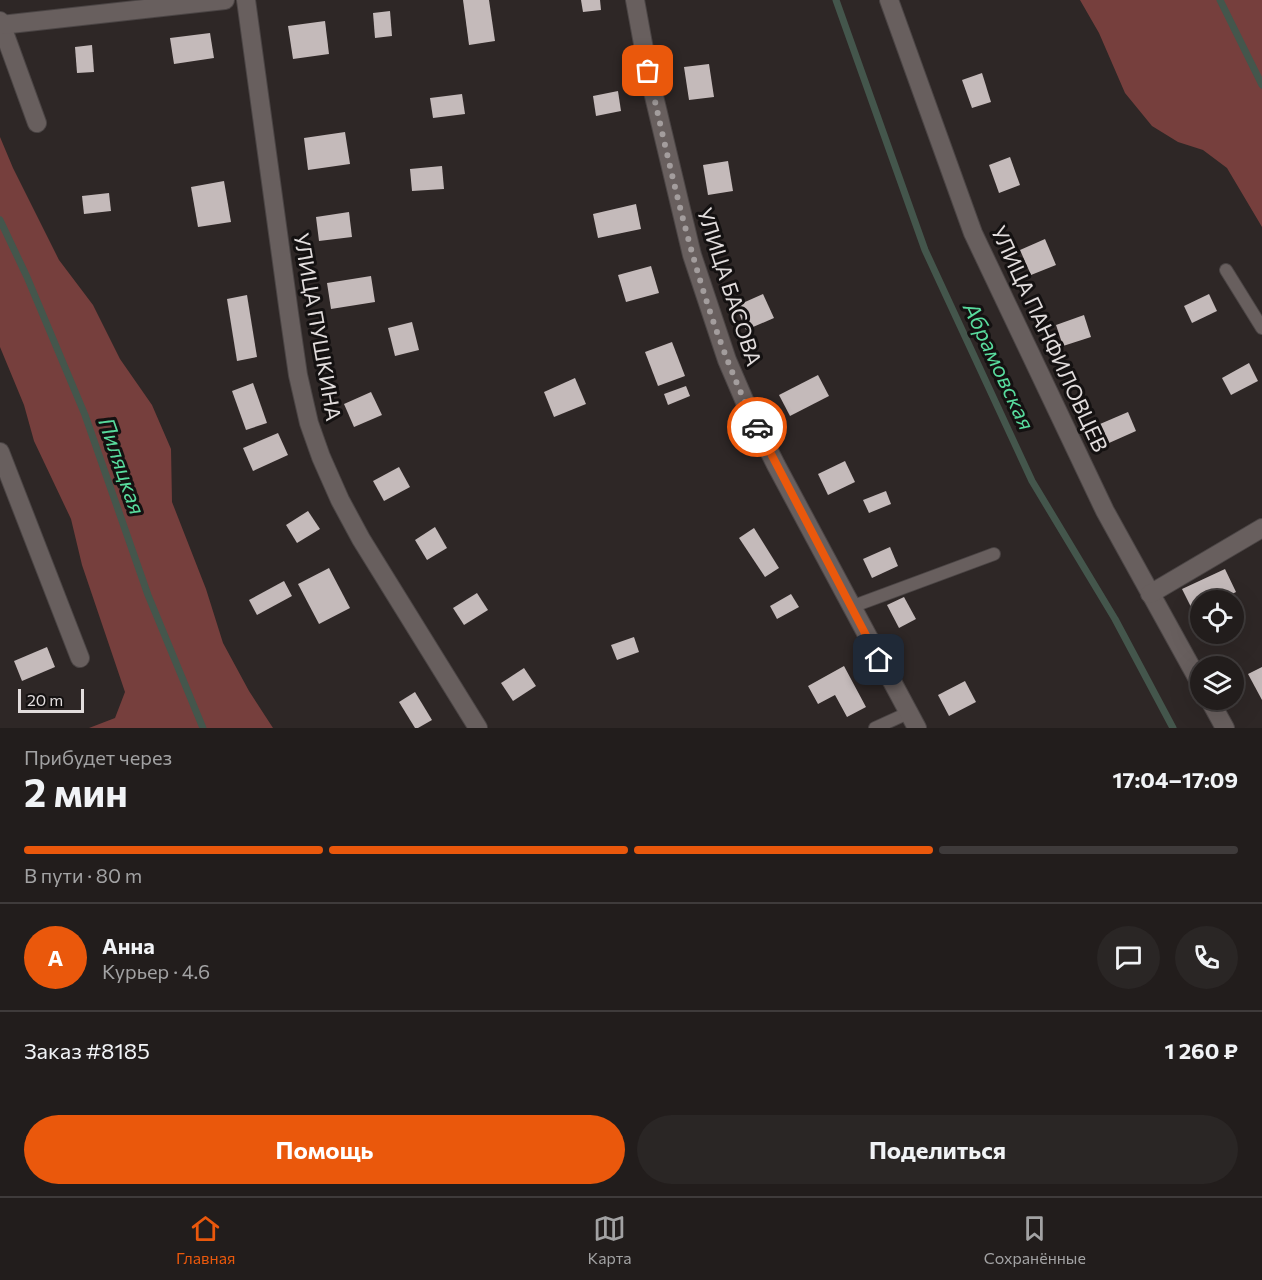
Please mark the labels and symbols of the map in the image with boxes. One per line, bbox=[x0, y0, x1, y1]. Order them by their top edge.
pin bbox=[622, 45, 673, 96]
street label: УЛИЦА БАСОВА bbox=[693, 204, 768, 369]
street label: УЛИЦА ПАНФИЛОВЦЕВ bbox=[987, 221, 1114, 455]
street label: УЛИЦА ПУШКИНА bbox=[290, 231, 347, 423]
water label: Абрамовская bbox=[958, 297, 1041, 434]
courier bbox=[727, 397, 787, 457]
water label: Пиляцкая bbox=[93, 414, 152, 518]
pin bbox=[853, 634, 904, 685]
scale bar bbox=[18, 686, 84, 714]

